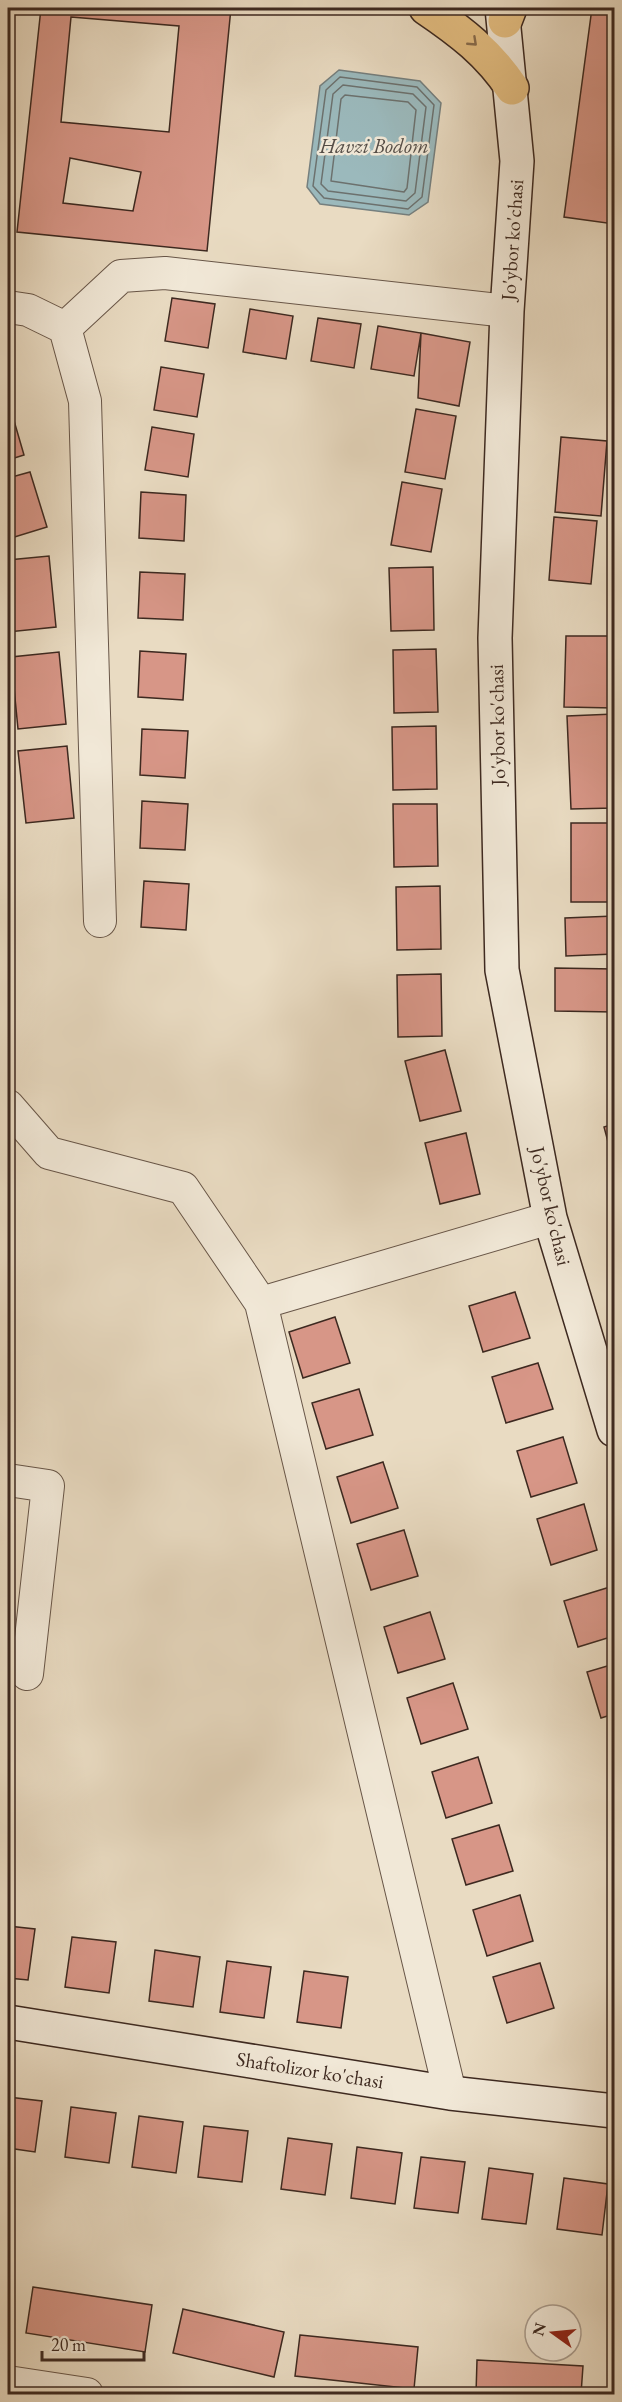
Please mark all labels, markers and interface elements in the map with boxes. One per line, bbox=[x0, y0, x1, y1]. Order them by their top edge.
one-way arrow bbox=[467, 35, 477, 46]
water label: Havzi Bodom bbox=[319, 132, 429, 159]
street label: Jo'ybor ko'chasi bbox=[495, 178, 529, 303]
street label: Jo'ybor ko'chasi bbox=[483, 664, 511, 788]
street label: Jo'ybor ko'chasi bbox=[524, 1142, 577, 1268]
street label: Shaftolizor ko'chasi bbox=[235, 2046, 386, 2094]
north arrow bbox=[523, 2303, 583, 2363]
text: N bbox=[527, 2320, 551, 2338]
scale bar bbox=[42, 2324, 144, 2362]
text: 20 m bbox=[51, 2333, 86, 2356]

